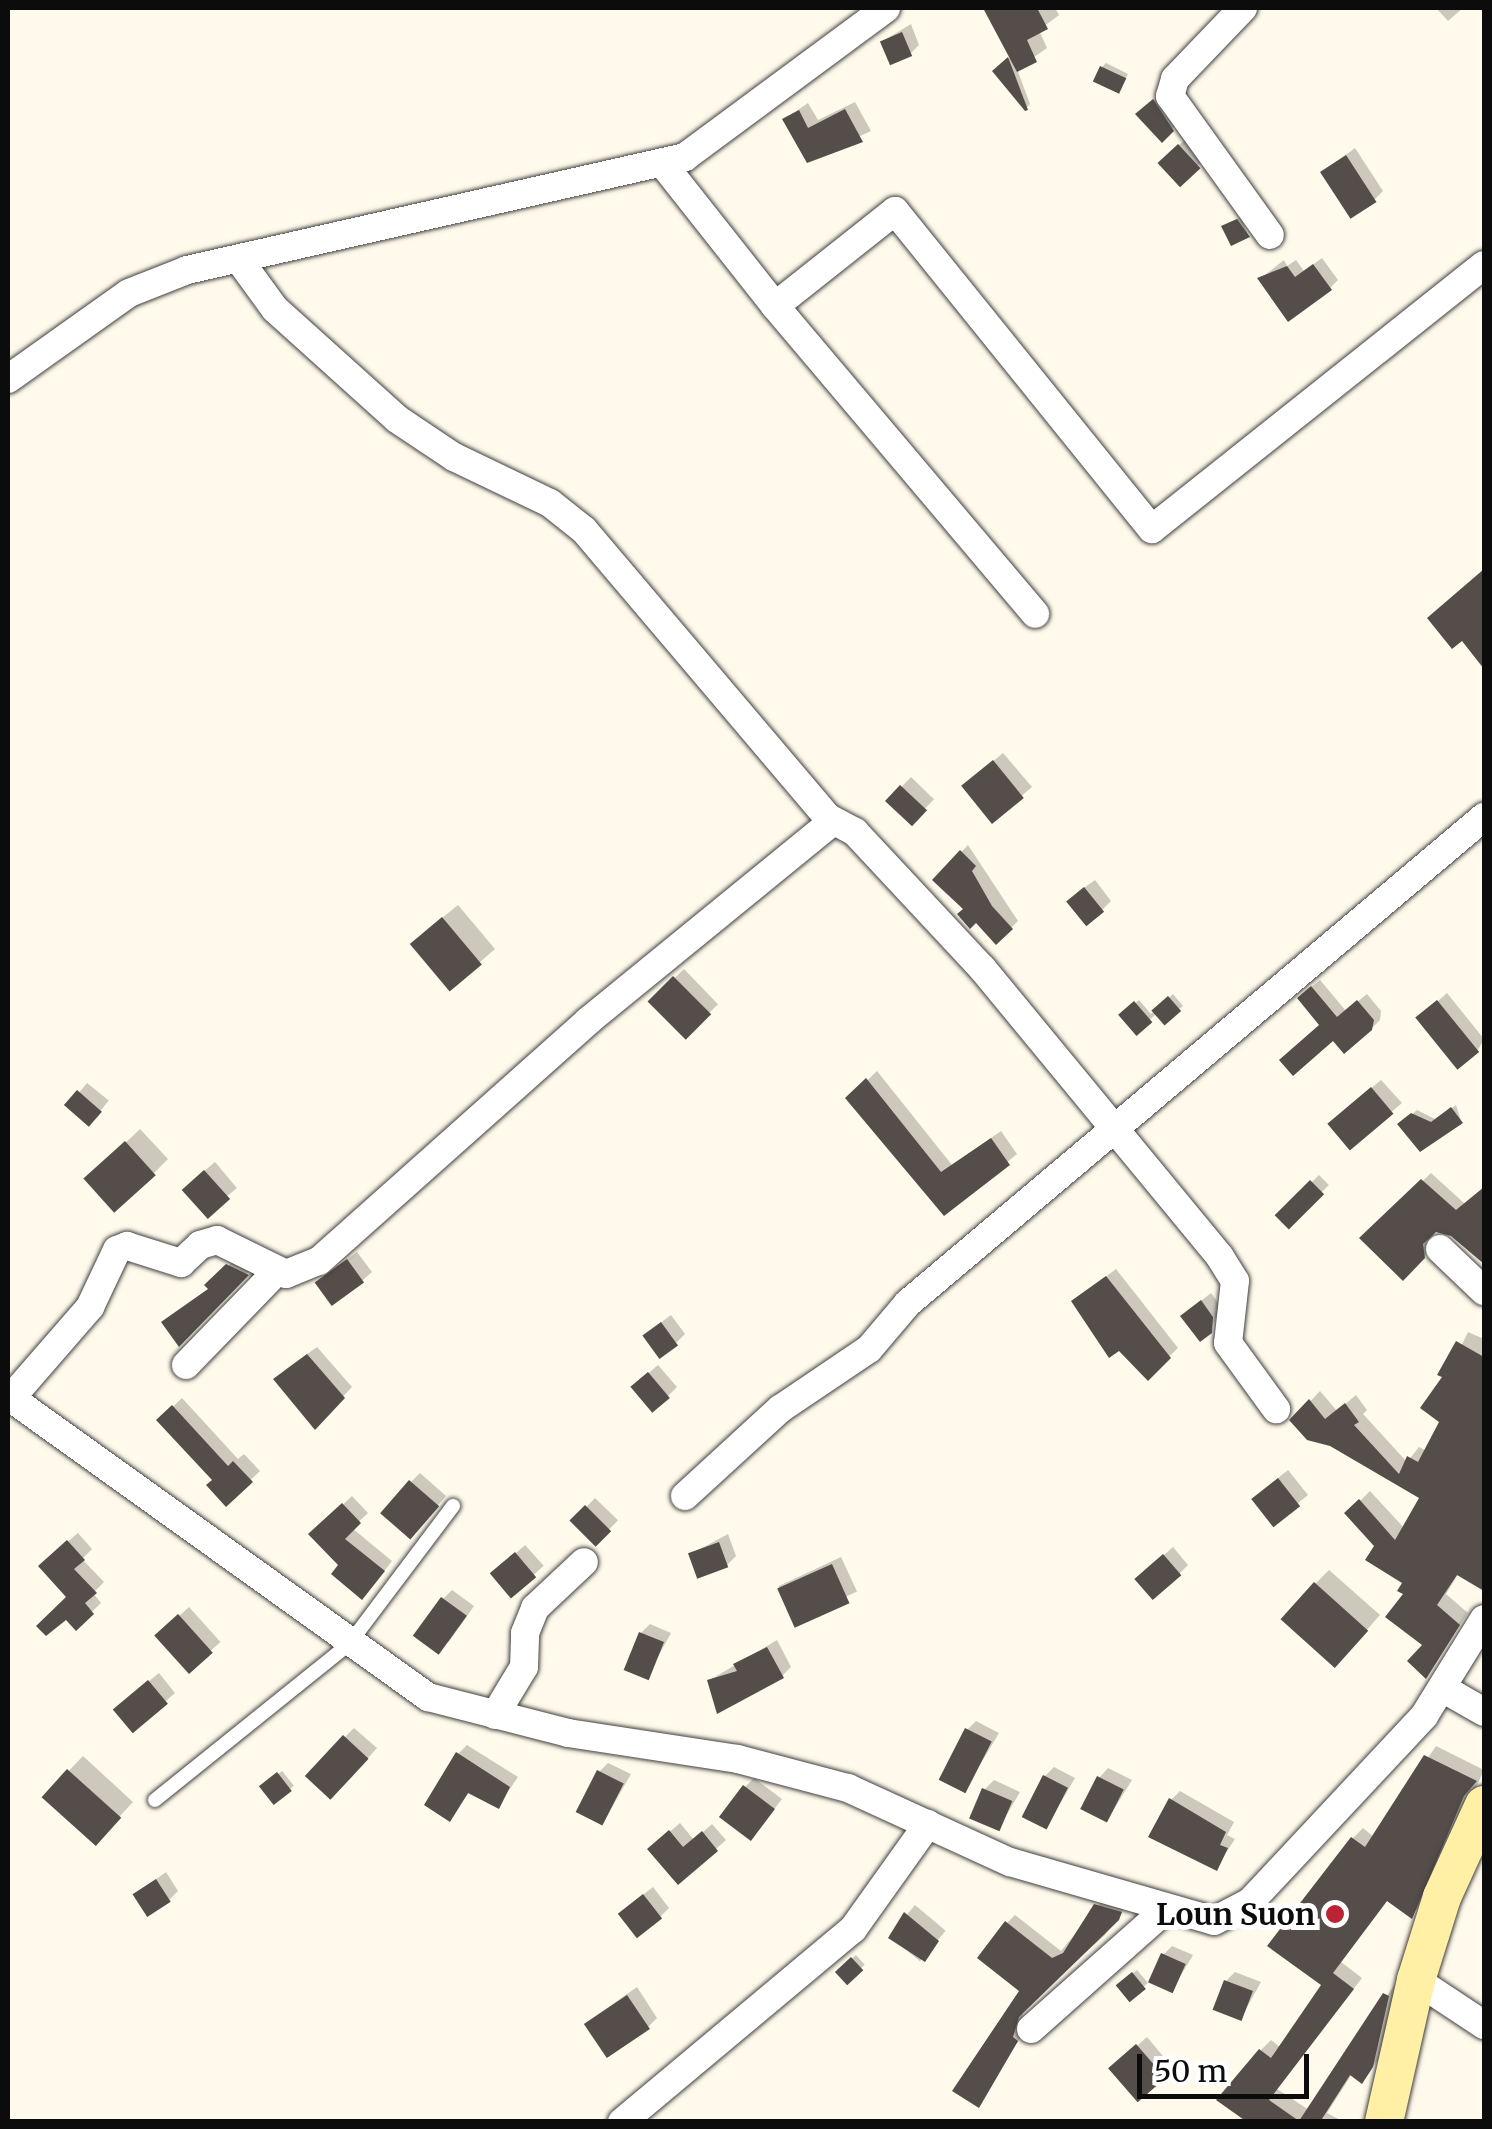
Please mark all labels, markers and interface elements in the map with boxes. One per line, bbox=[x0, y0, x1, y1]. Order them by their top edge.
place label: Loun Suon bbox=[1156, 1896, 1315, 1932]
marker: Loun Suon bbox=[1324, 1903, 1346, 1925]
scale bar bbox=[1142, 2034, 1314, 2096]
text: 50 m bbox=[1154, 2052, 1227, 2090]

